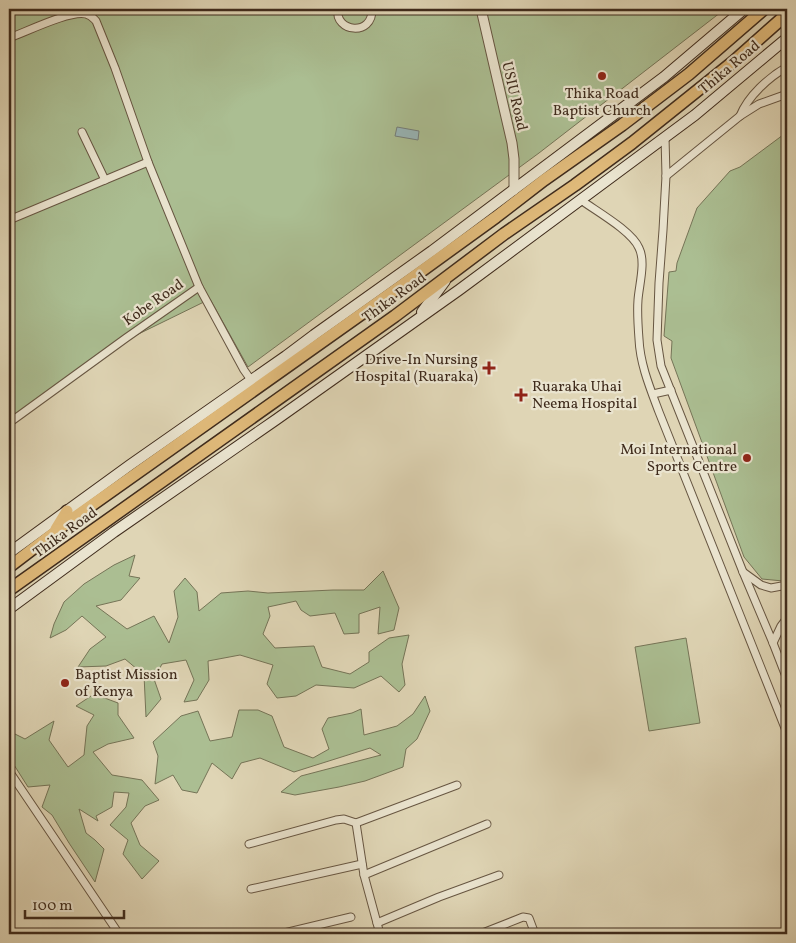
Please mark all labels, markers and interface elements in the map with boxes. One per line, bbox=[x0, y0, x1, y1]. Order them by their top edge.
street label: Thika Road bbox=[695, 36, 765, 100]
street label: USIU Road bbox=[495, 60, 532, 133]
marker: Thika Road Baptist Church bbox=[596, 70, 608, 82]
place label: Thika Road Baptist Church bbox=[553, 84, 651, 122]
street label: Thika Road bbox=[359, 268, 431, 329]
street label: Kobe Road bbox=[119, 275, 188, 332]
place label: Drive-In Nursing Hospital (Ruaraka) bbox=[355, 350, 478, 388]
marker: Drive-In Nursing Hospital (Ruaraka) bbox=[482, 361, 496, 375]
place label: Ruaraka Uhai Neema Hospital bbox=[532, 377, 637, 415]
marker: Ruaraka Uhai Neema Hospital bbox=[514, 388, 528, 402]
place label: Moi International Sports Centre bbox=[620, 440, 737, 478]
marker: Moi International Sports Centre bbox=[741, 452, 753, 464]
street label: Thika Road bbox=[30, 503, 102, 564]
place label: Baptist Mission of Kenya bbox=[75, 665, 178, 703]
marker: Baptist Mission of Kenya bbox=[59, 677, 71, 689]
scale bar bbox=[25, 888, 124, 920]
text: 100 m bbox=[32, 896, 72, 917]

